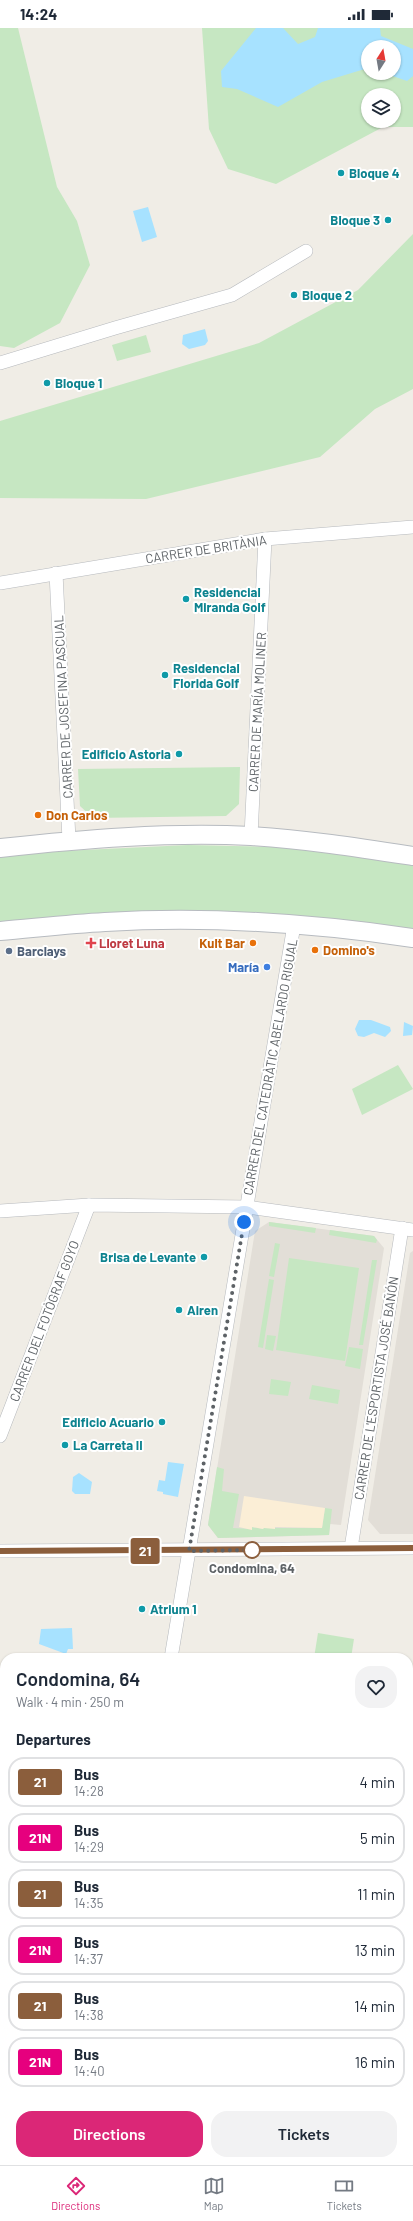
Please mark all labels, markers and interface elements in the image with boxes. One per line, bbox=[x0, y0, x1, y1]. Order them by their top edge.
text: 14:24 bbox=[20, 5, 57, 23]
north arrow bbox=[361, 40, 401, 80]
map controls bbox=[361, 40, 401, 128]
button: layers bbox=[361, 88, 401, 128]
place label: Bloque 4 bbox=[349, 165, 400, 181]
marker: Bloque 4 bbox=[336, 168, 346, 178]
place label: Bloque 3 bbox=[330, 212, 380, 228]
marker: Bloque 3 bbox=[383, 215, 393, 225]
place label: Bloque 2 bbox=[302, 287, 352, 303]
marker: Bloque 2 bbox=[289, 290, 299, 300]
place label: Bloque 1 bbox=[55, 375, 102, 391]
marker: Bloque 1 bbox=[42, 378, 52, 388]
street label: CARRER DE BRITÀNIA bbox=[144, 531, 268, 566]
place label: Residencial Miranda Golf bbox=[194, 584, 266, 615]
marker: Residencial Miranda Golf bbox=[181, 594, 191, 604]
street label: CARRER DE JOSEFINA PASCUAL bbox=[50, 615, 76, 799]
street label: CARRER DE MARÍA MOLINER bbox=[245, 632, 269, 792]
place label: Residencial Florida Golf bbox=[173, 660, 240, 691]
marker: Residencial Florida Golf bbox=[160, 670, 170, 680]
place label: Edificio Astoria bbox=[82, 746, 171, 762]
marker: Edificio Astoria bbox=[174, 749, 184, 759]
place label: Don Carlos bbox=[46, 807, 108, 823]
marker: Don Carlos bbox=[33, 810, 43, 820]
place label: Lloret Luna bbox=[99, 935, 165, 951]
place label: Kult Bar bbox=[199, 935, 245, 951]
street label: CARRER DEL CATEDRÀTIC ABELARDO RIGUAL bbox=[240, 937, 300, 1197]
marker: Lloret Luna bbox=[86, 938, 96, 948]
marker: Kult Bar bbox=[248, 938, 258, 948]
place label: Domino's bbox=[323, 942, 375, 958]
place label: Barclays bbox=[17, 943, 67, 959]
marker: Domino's bbox=[310, 945, 320, 955]
marker: Barclays bbox=[4, 946, 14, 956]
place label: María bbox=[228, 959, 259, 975]
marker: María bbox=[262, 962, 272, 972]
your location bbox=[234, 1212, 254, 1232]
street label: CARRER DEL FOTÒGRAF GOYO bbox=[6, 1238, 82, 1404]
place label: Brisa de Levante bbox=[100, 1249, 196, 1265]
marker: Brisa de Levante bbox=[199, 1252, 209, 1262]
street label: CARRER DE L'ESPORTISTA JOSÉ BAÑÓN bbox=[350, 1275, 402, 1501]
place label: Airen bbox=[187, 1302, 218, 1318]
marker: Airen bbox=[174, 1305, 184, 1315]
place label: Edificio Acuario bbox=[62, 1414, 154, 1430]
marker: Edificio Acuario bbox=[157, 1417, 167, 1427]
place label: La Carreta II bbox=[73, 1437, 143, 1453]
marker: La Carreta II bbox=[60, 1440, 70, 1450]
line badge: 21 bbox=[127, 1538, 163, 1564]
marker: Condomina, 64 bbox=[243, 1541, 261, 1559]
text: 21 bbox=[139, 1542, 151, 1559]
place label: Condomina, 64 bbox=[209, 1560, 295, 1576]
place label: Atrium 1 bbox=[150, 1601, 197, 1617]
marker: Atrium 1 bbox=[137, 1604, 147, 1614]
button: heart bbox=[355, 1666, 397, 1708]
text: Condomina, 64 bbox=[16, 1667, 140, 1690]
text: Walk · 4 min · 250 m bbox=[16, 1694, 124, 1710]
text: Departures bbox=[16, 1730, 91, 1748]
text: Bus bbox=[74, 1765, 99, 1783]
text: 21 bbox=[34, 1773, 46, 1790]
text: 4 min bbox=[359, 1773, 395, 1791]
text: 14:28 bbox=[74, 1783, 104, 1799]
text: Bus bbox=[74, 1821, 99, 1839]
text: 21N bbox=[29, 1829, 51, 1846]
text: 5 min bbox=[360, 1829, 395, 1847]
text: 14:29 bbox=[74, 1839, 104, 1855]
text: Bus bbox=[74, 1877, 99, 1895]
text: 21 bbox=[34, 1885, 46, 1902]
text: 11 min bbox=[357, 1885, 395, 1903]
text: 14:35 bbox=[74, 1895, 104, 1911]
text: Bus bbox=[74, 1933, 99, 1951]
text: 21N bbox=[29, 1941, 51, 1958]
text: 13 min bbox=[355, 1941, 395, 1959]
text: 14:37 bbox=[74, 1951, 103, 1967]
text: Bus bbox=[74, 1989, 99, 2007]
text: 21 bbox=[34, 1997, 46, 2014]
text: 14 min bbox=[354, 1997, 395, 2015]
text: 14:38 bbox=[74, 2007, 104, 2023]
text: Bus bbox=[74, 2045, 99, 2063]
text: 21N bbox=[29, 2053, 51, 2070]
text: 16 min bbox=[355, 2053, 395, 2071]
text: 14:40 bbox=[74, 2063, 105, 2079]
button: Directions bbox=[16, 2111, 203, 2157]
button: Tickets bbox=[211, 2111, 397, 2157]
tab: Directions bbox=[51, 2175, 100, 2212]
tab: Map bbox=[203, 2175, 225, 2212]
tab: Tickets bbox=[327, 2175, 362, 2212]

